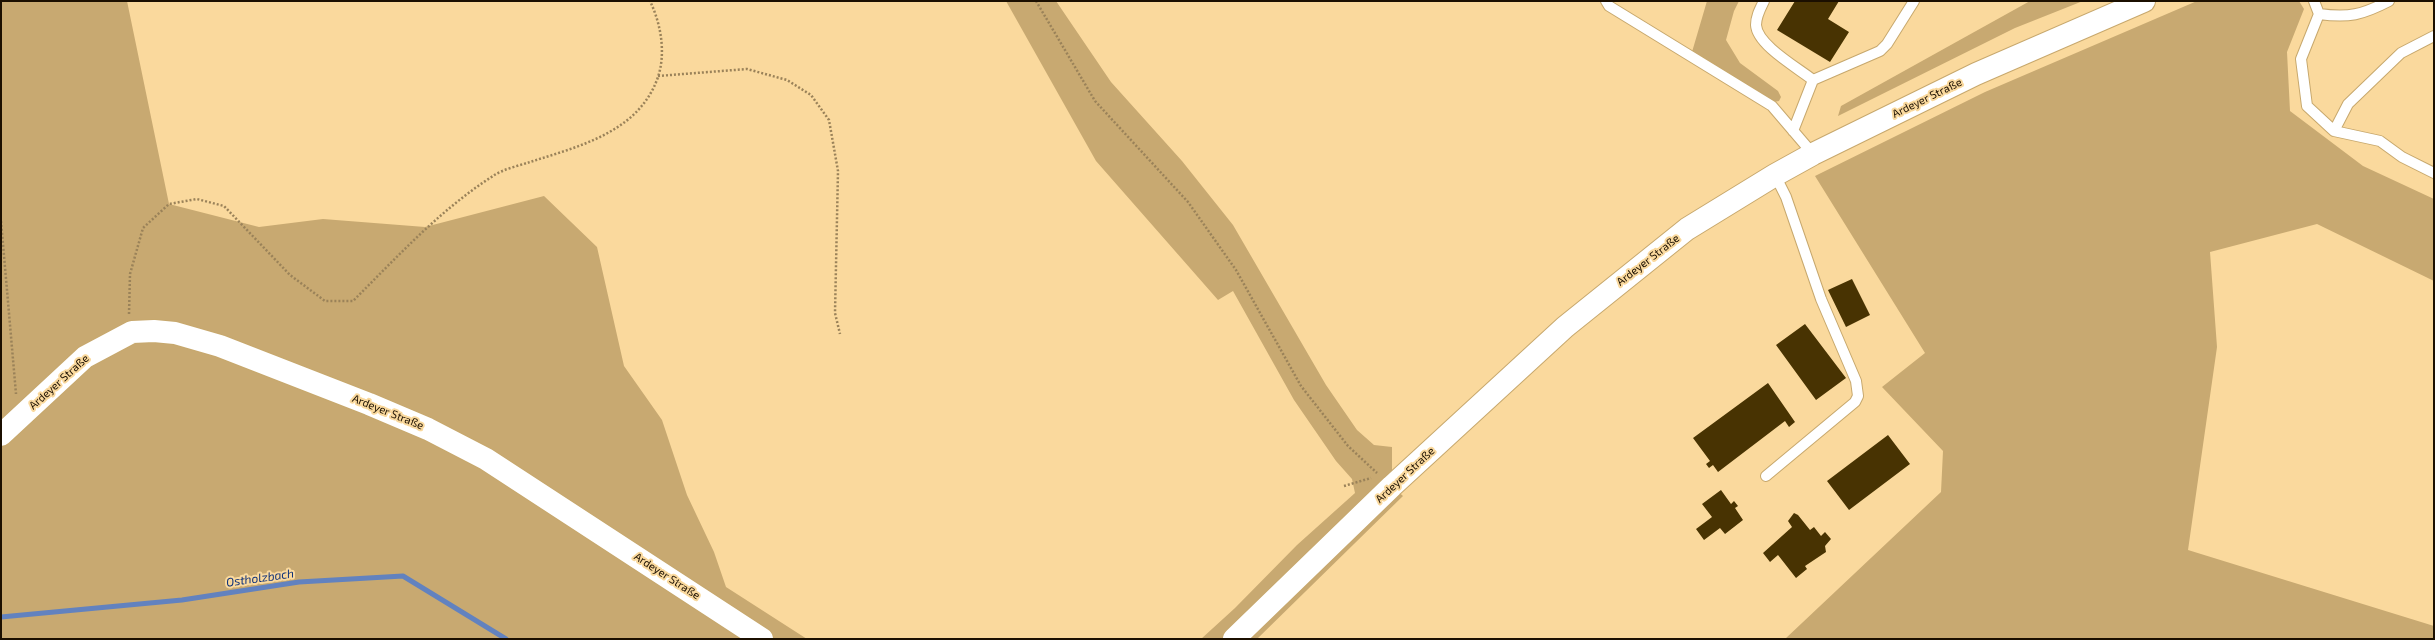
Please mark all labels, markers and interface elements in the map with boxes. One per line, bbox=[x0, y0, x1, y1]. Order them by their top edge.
street label: Ardeyer Straße bbox=[1890, 75, 1964, 121]
street label: Ardeyer Straße bbox=[1614, 231, 1682, 289]
street label: Ardeyer Straße bbox=[26, 352, 92, 412]
street label: Ardeyer Straße bbox=[350, 392, 426, 432]
street label: Ardeyer Straße bbox=[1373, 444, 1437, 506]
street label: Ardeyer Straße bbox=[632, 550, 702, 602]
water label: Ostholzbach bbox=[225, 566, 295, 590]

